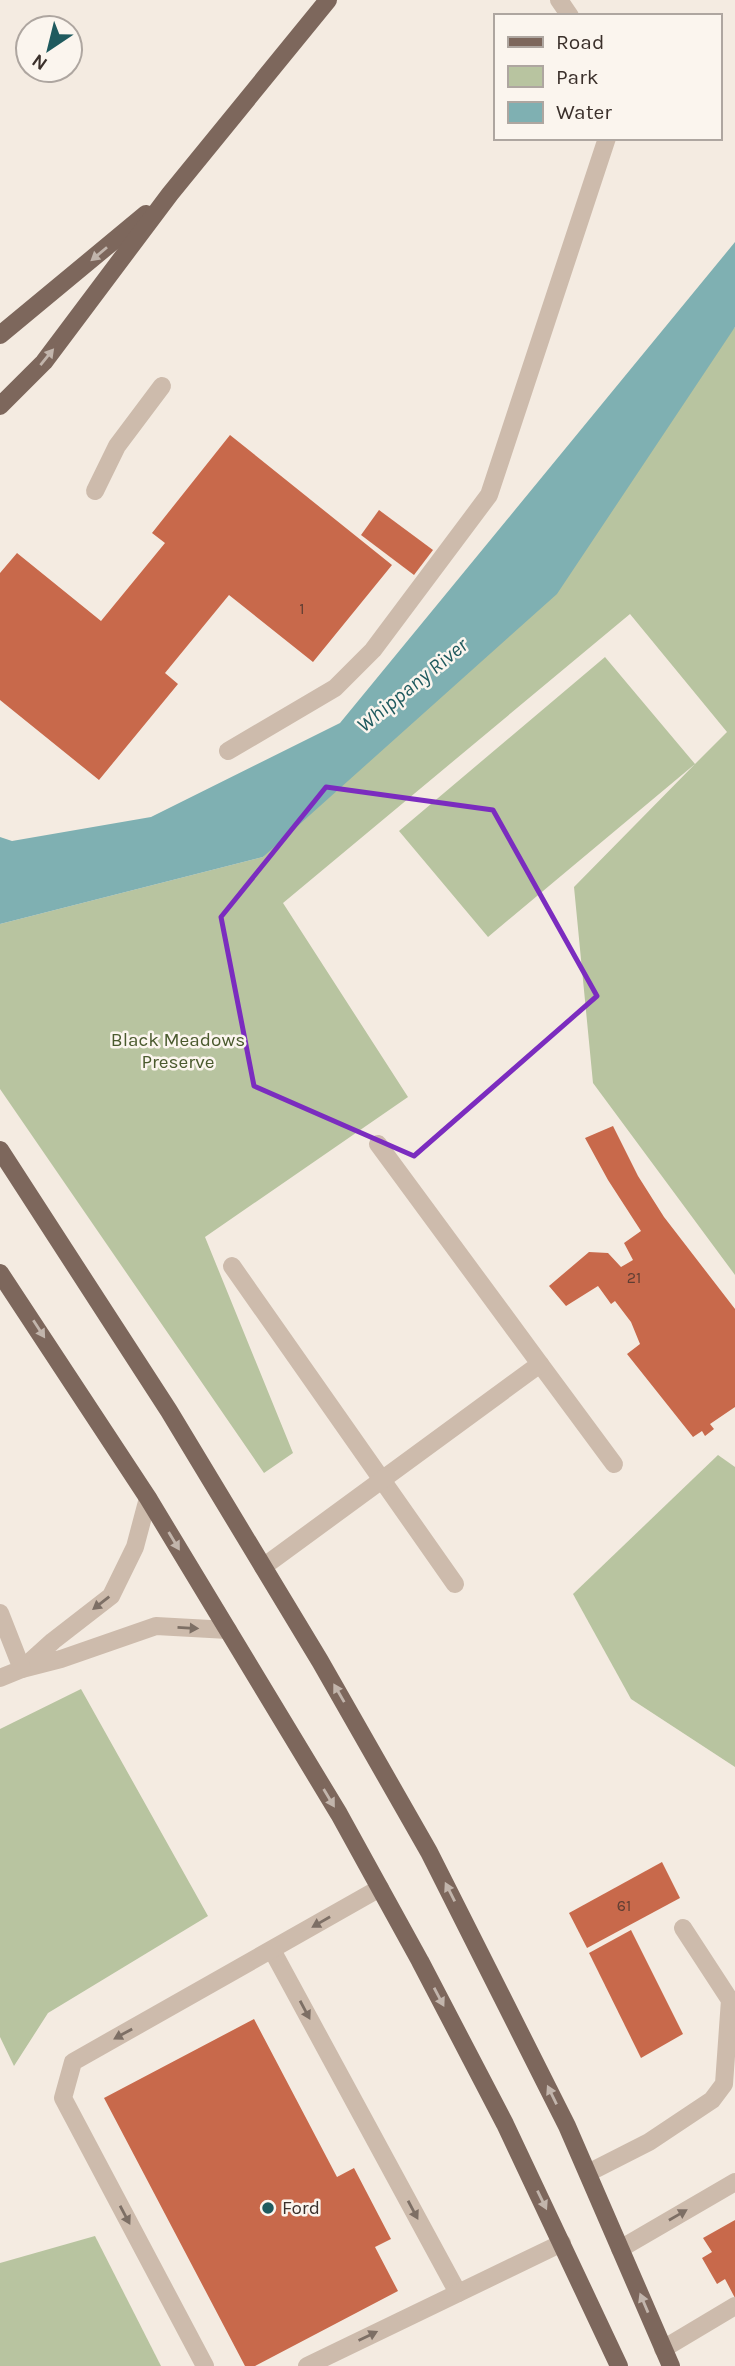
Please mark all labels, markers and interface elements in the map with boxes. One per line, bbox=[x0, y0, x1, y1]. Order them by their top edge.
north arrow bbox=[14, 14, 84, 84]
legend bbox=[494, 14, 721, 140]
text: Road bbox=[556, 30, 604, 54]
text: N bbox=[28, 49, 52, 75]
text: Park bbox=[556, 65, 599, 89]
text: Water bbox=[556, 100, 612, 124]
one-way arrow bbox=[91, 246, 109, 261]
one-way arrow bbox=[40, 349, 55, 367]
house number: 1 bbox=[299, 599, 305, 618]
water label: Whippany River bbox=[352, 632, 473, 737]
park label: Black Meadows Preserve bbox=[111, 1029, 245, 1073]
house number: 21 bbox=[627, 1268, 641, 1287]
one-way arrow bbox=[32, 1319, 45, 1339]
one-way arrow bbox=[168, 1532, 181, 1551]
one-way arrow bbox=[93, 1595, 110, 1610]
one-way arrow bbox=[178, 1622, 200, 1633]
one-way arrow bbox=[333, 1684, 345, 1703]
one-way arrow bbox=[323, 1788, 336, 1807]
one-way arrow bbox=[444, 1882, 455, 1902]
house number: 61 bbox=[617, 1896, 631, 1915]
one-way arrow bbox=[312, 1916, 331, 1928]
one-way arrow bbox=[433, 1987, 445, 2007]
one-way arrow bbox=[299, 2000, 311, 2020]
one-way arrow bbox=[113, 2028, 133, 2040]
one-way arrow bbox=[546, 2085, 558, 2105]
one-way arrow bbox=[536, 2190, 547, 2210]
place label: Ford bbox=[282, 2197, 320, 2219]
marker: Ford bbox=[260, 2200, 276, 2216]
one-way arrow bbox=[408, 2200, 419, 2220]
one-way arrow bbox=[119, 2205, 131, 2225]
one-way arrow bbox=[668, 2209, 687, 2221]
one-way arrow bbox=[638, 2293, 649, 2314]
one-way arrow bbox=[358, 2331, 378, 2342]

